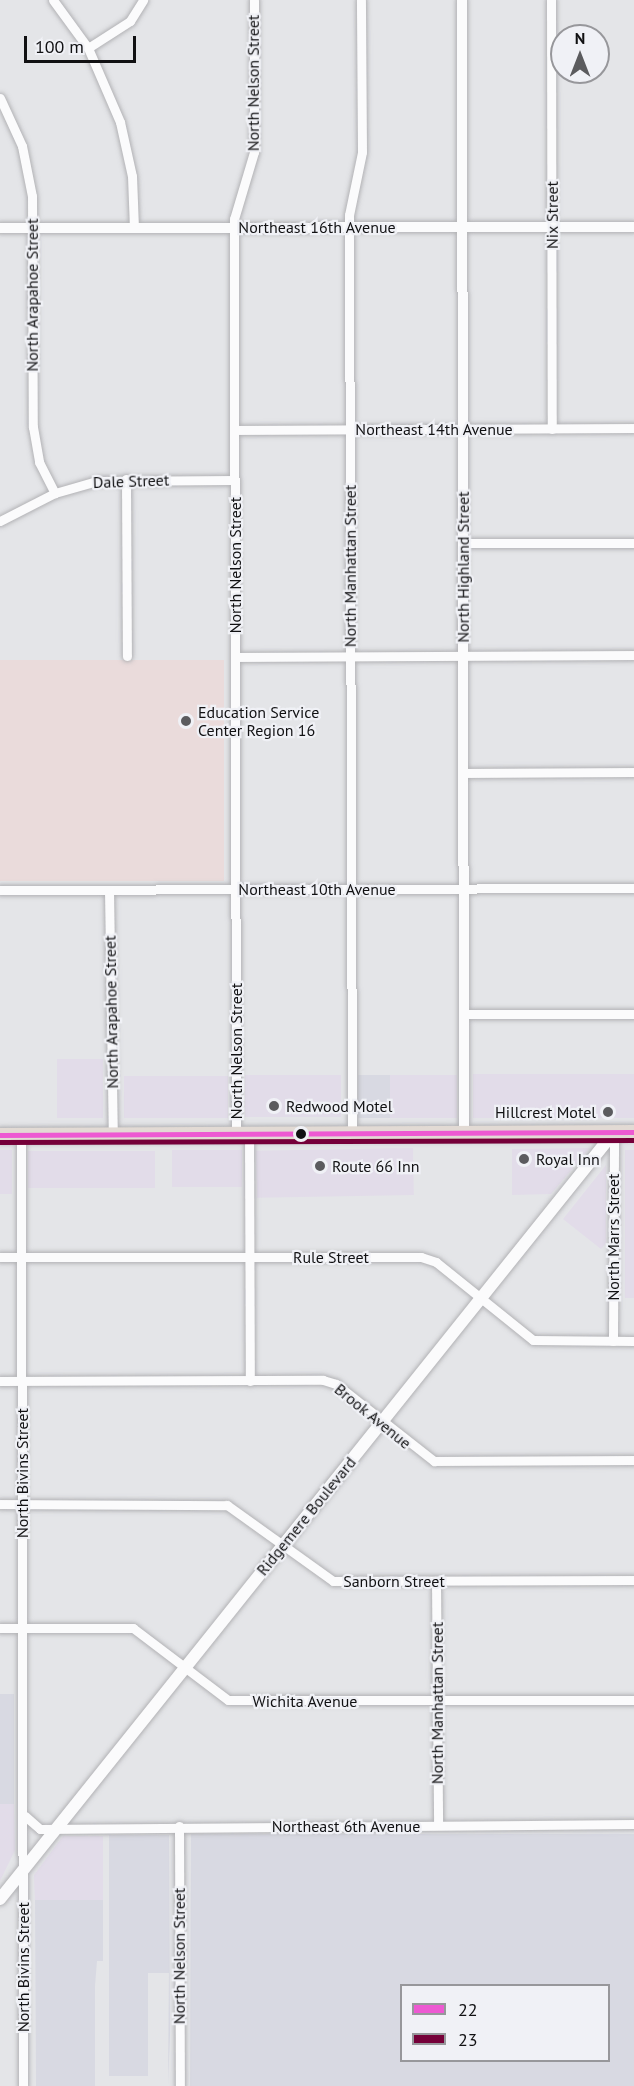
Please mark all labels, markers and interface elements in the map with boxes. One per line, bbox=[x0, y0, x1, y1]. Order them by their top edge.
street label: North Nelson Street bbox=[243, 15, 263, 151]
scale bar bbox=[27, 24, 140, 62]
north arrow bbox=[550, 24, 610, 84]
text: N bbox=[575, 28, 585, 48]
text: 100 m bbox=[35, 35, 84, 58]
street label: Nix Street bbox=[542, 181, 562, 249]
street label: Northeast 16th Avenue bbox=[238, 217, 396, 237]
street label: North Arapahoe Street bbox=[22, 218, 42, 372]
street label: Northeast 14th Avenue bbox=[355, 419, 513, 439]
street label: Dale Street bbox=[93, 470, 169, 492]
street label: North Manhattan Street bbox=[340, 485, 360, 647]
street label: North Highland Street bbox=[453, 491, 473, 643]
street label: North Nelson Street bbox=[225, 497, 245, 633]
place label: Education Service Center Region 16 bbox=[198, 702, 319, 740]
marker: Education Service Center Region 16 bbox=[179, 714, 193, 728]
street label: Northeast 10th Avenue bbox=[238, 879, 396, 899]
street label: North Arapahoe Street bbox=[100, 935, 122, 1089]
street label: North Nelson Street bbox=[226, 983, 246, 1119]
place label: Redwood Motel bbox=[286, 1096, 392, 1116]
marker: Redwood Motel bbox=[267, 1099, 281, 1113]
place label: Hillcrest Motel bbox=[495, 1102, 596, 1122]
marker: Hillcrest Motel bbox=[601, 1105, 615, 1119]
unlabelled marker bbox=[295, 1128, 307, 1140]
place label: Royal Inn bbox=[536, 1149, 600, 1169]
marker: Royal Inn bbox=[517, 1152, 531, 1166]
place label: Route 66 Inn bbox=[332, 1156, 419, 1176]
marker: Route 66 Inn bbox=[313, 1159, 327, 1173]
street label: North Marrs Street bbox=[603, 1173, 623, 1301]
street label: Rule Street bbox=[293, 1247, 369, 1267]
street label: Brook Avenue bbox=[330, 1379, 416, 1453]
street label: North Bivins Street bbox=[12, 1408, 32, 1538]
street label: Ridgemere Boulevard bbox=[252, 1453, 360, 1579]
street label: Sanborn Street bbox=[343, 1571, 445, 1591]
street label: North Manhattan Street bbox=[427, 1622, 447, 1784]
street label: Wichita Avenue bbox=[252, 1691, 358, 1711]
street label: Northeast 6th Avenue bbox=[271, 1816, 421, 1836]
street label: North Nelson Street bbox=[169, 1888, 189, 2024]
street label: North Bivins Street bbox=[13, 1902, 33, 2032]
legend bbox=[400, 1984, 610, 2062]
text: 22 bbox=[458, 1998, 478, 2021]
text: 23 bbox=[458, 2028, 478, 2051]

